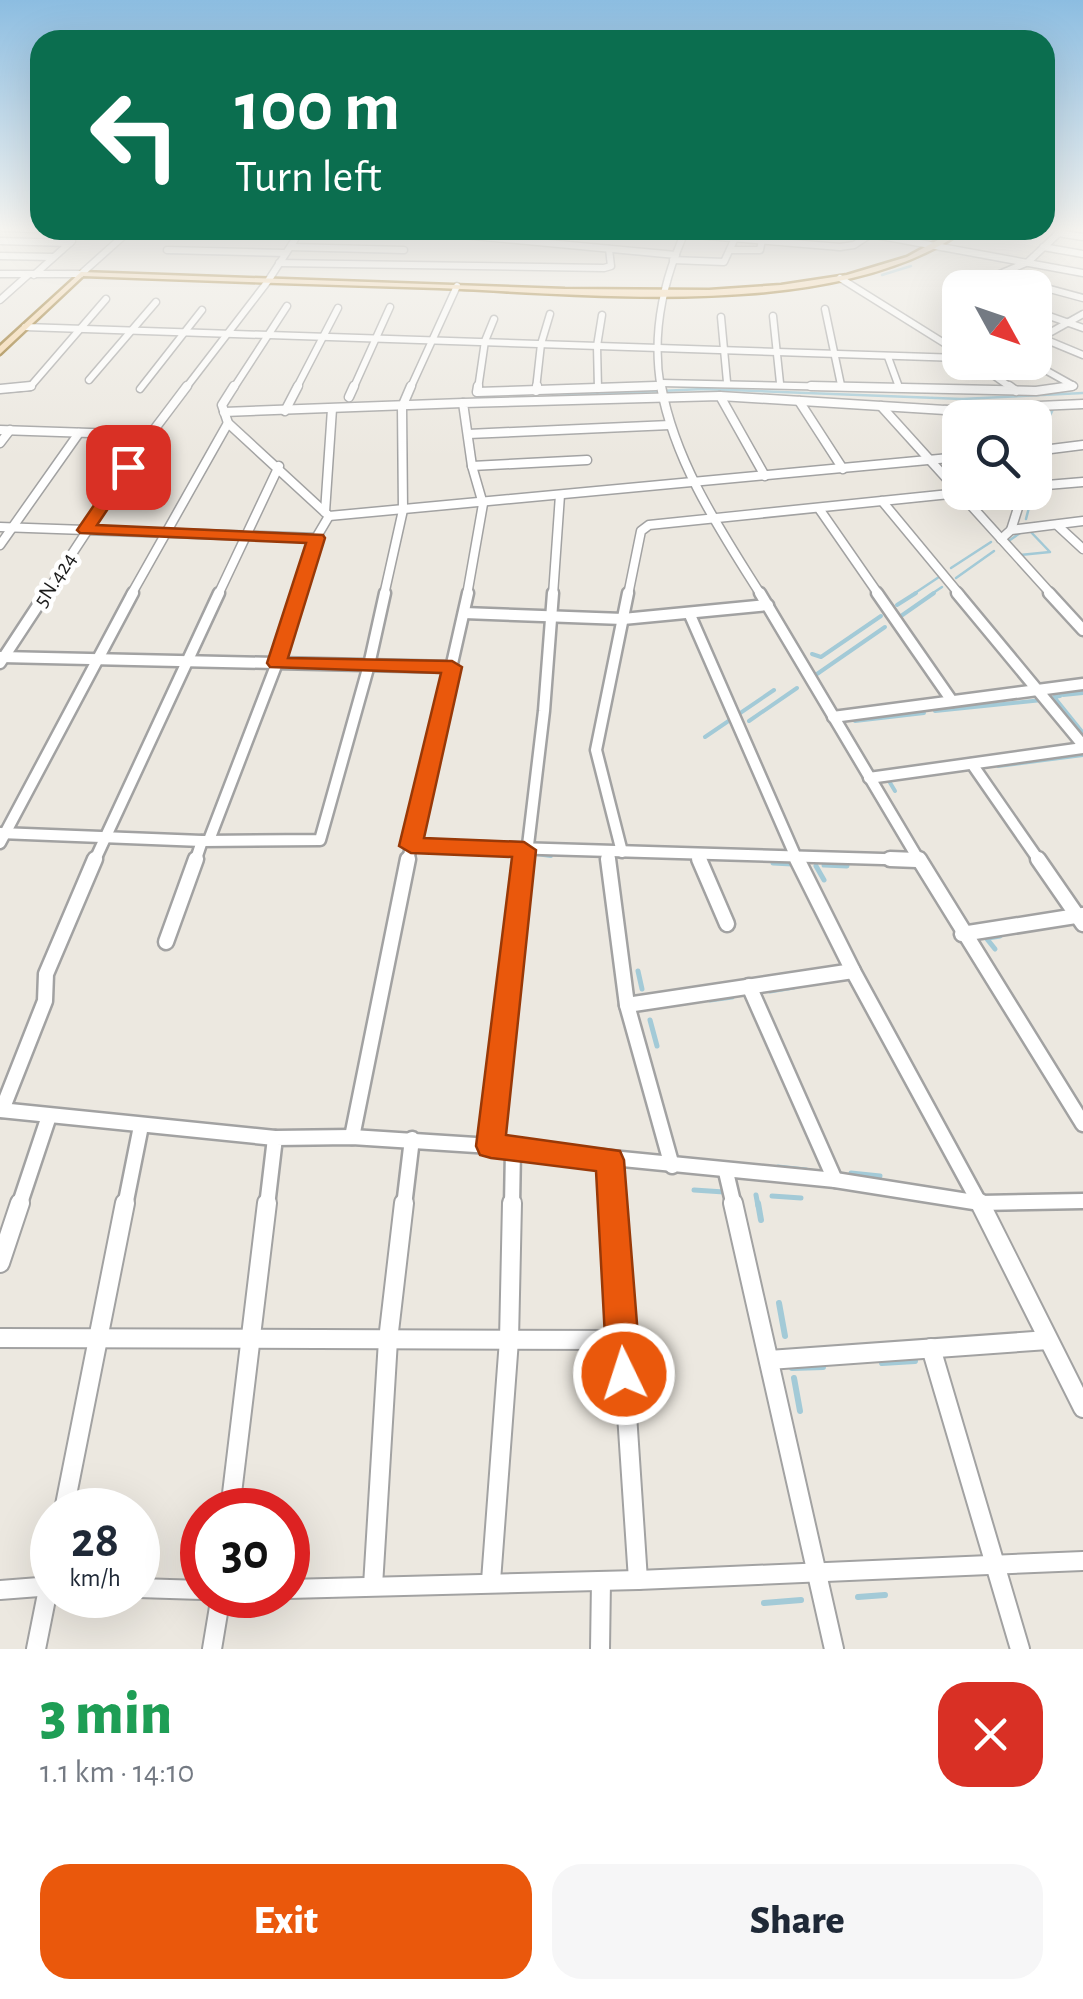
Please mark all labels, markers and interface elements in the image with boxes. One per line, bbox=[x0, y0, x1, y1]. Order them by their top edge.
icon: left bbox=[70, 70, 200, 200]
text: 100 m bbox=[235, 73, 400, 143]
text: Turn left bbox=[235, 155, 382, 200]
north arrow bbox=[942, 270, 1052, 380]
map controls bbox=[942, 270, 1052, 510]
button: search bbox=[942, 400, 1052, 510]
pin bbox=[86, 425, 171, 510]
icon: arrive bbox=[101, 440, 156, 495]
street label: 5N.424 bbox=[29, 548, 80, 611]
position arrow bbox=[572, 1322, 676, 1426]
speed limit sign: 30 bbox=[180, 1488, 310, 1618]
text: 28 bbox=[71, 1516, 119, 1566]
text: km/h bbox=[69, 1566, 121, 1591]
button: close bbox=[938, 1682, 1043, 1787]
text: 3 min bbox=[40, 1685, 172, 1745]
text: 1.1 km · 14:10 bbox=[40, 1756, 194, 1788]
button: Exit bbox=[40, 1864, 532, 1979]
button: Share bbox=[552, 1864, 1043, 1979]

